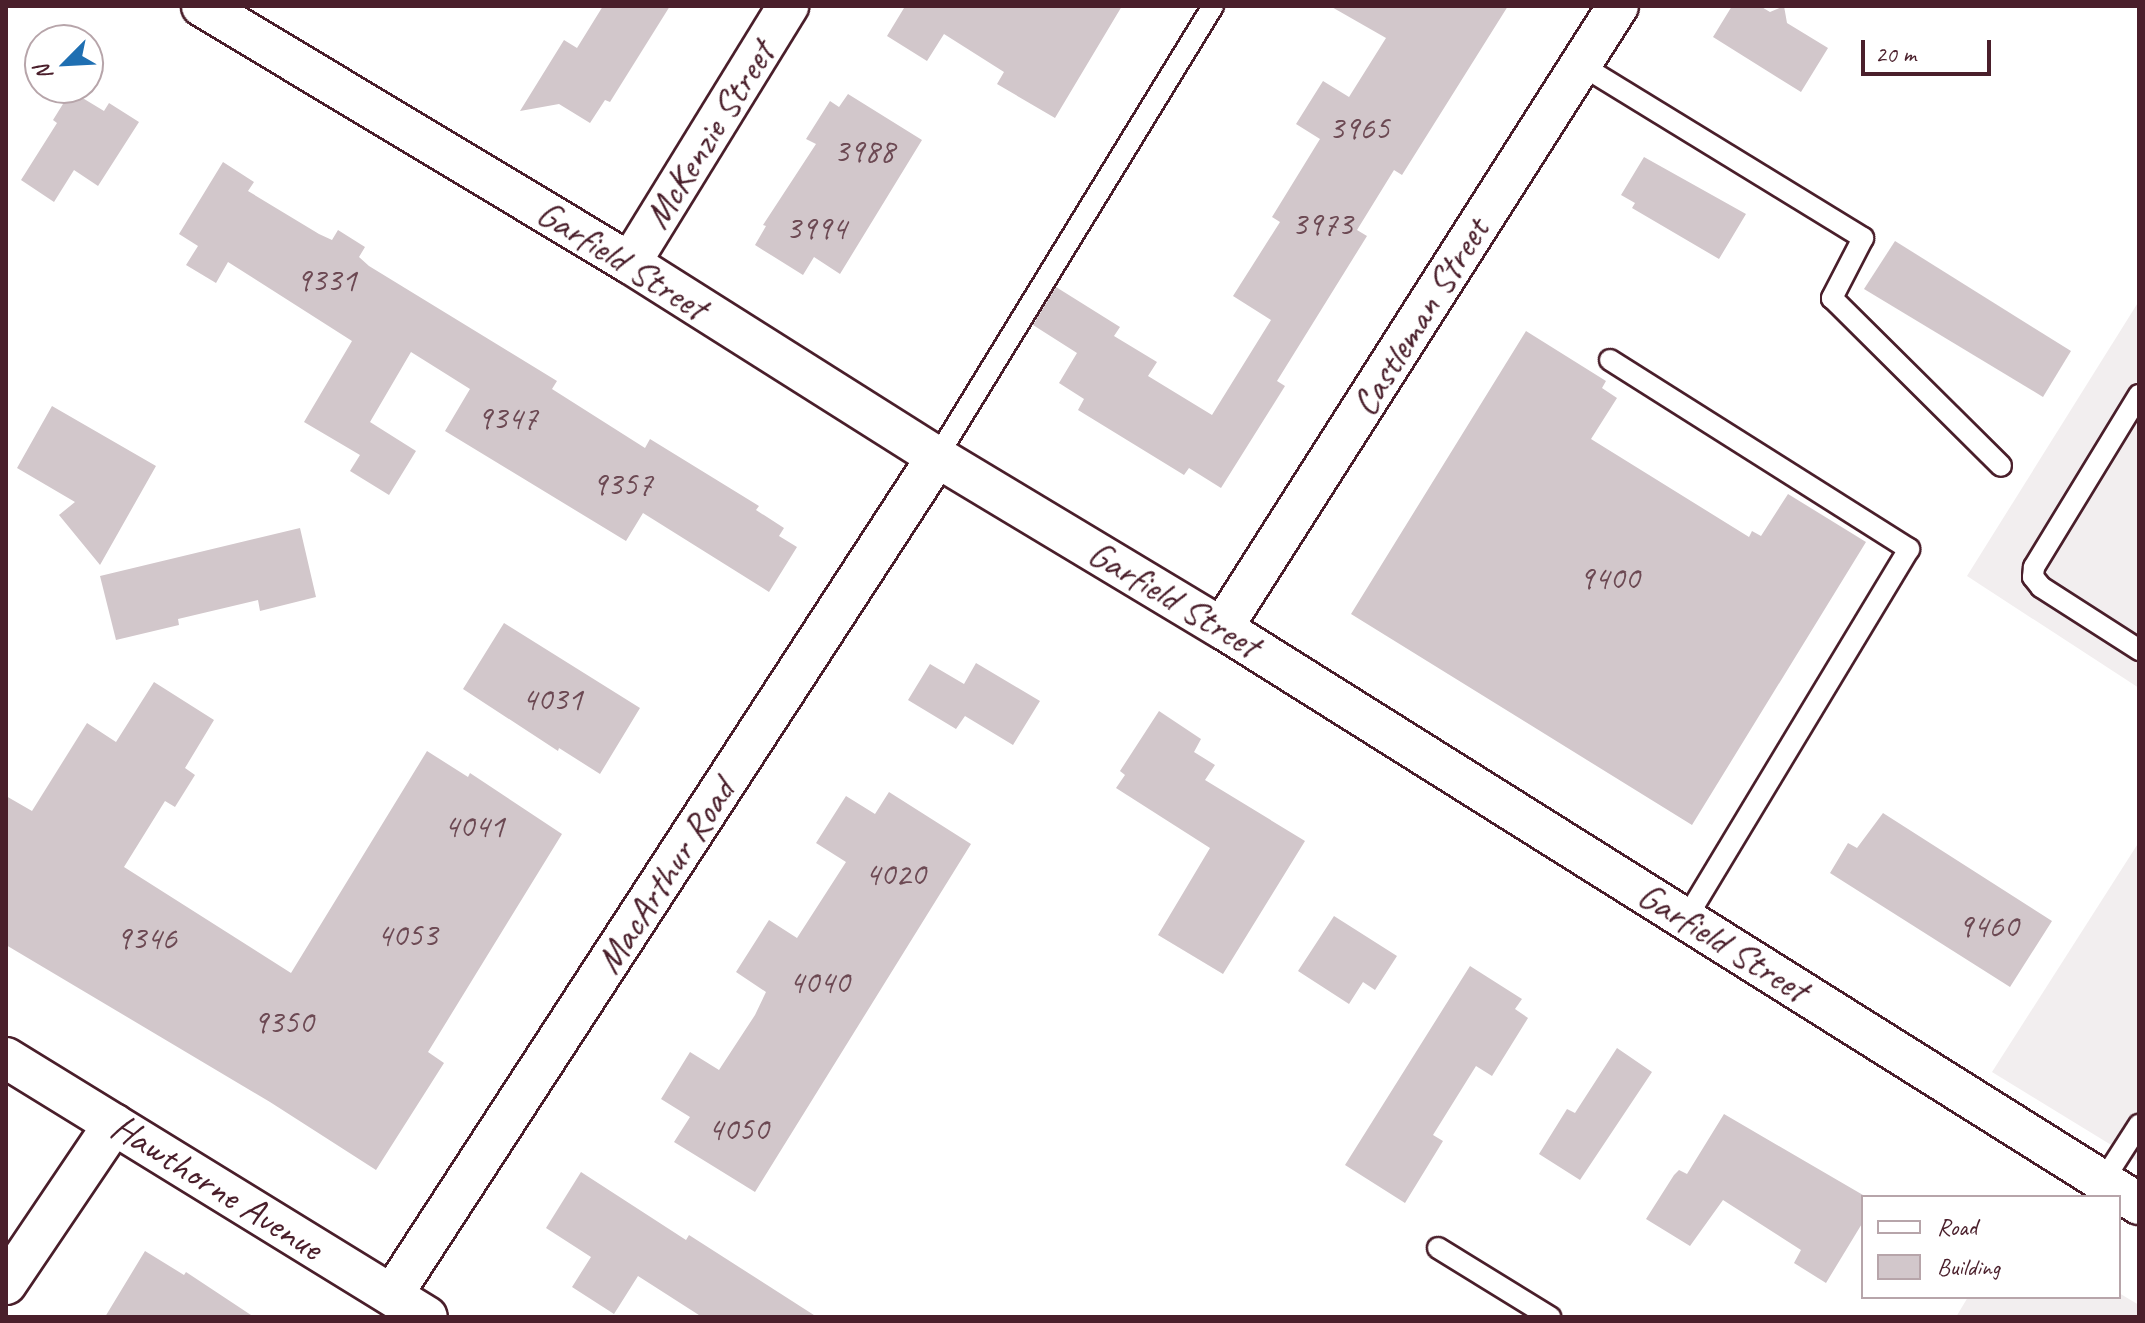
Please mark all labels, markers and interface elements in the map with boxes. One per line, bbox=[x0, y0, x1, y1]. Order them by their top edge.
north arrow bbox=[24, 24, 104, 104]
scale bar bbox=[1865, 24, 1995, 74]
street label: McKenzie Street bbox=[634, 33, 784, 237]
text: 20 m bbox=[1875, 39, 1916, 69]
text: N bbox=[28, 61, 59, 85]
house number: 3965 bbox=[1328, 108, 1390, 148]
house number: 3988 bbox=[833, 131, 895, 171]
street label: Garfield Street bbox=[529, 190, 715, 330]
house number: 3973 bbox=[1291, 204, 1353, 244]
house number: 3994 bbox=[785, 208, 847, 248]
street label: Castleman Street bbox=[1341, 210, 1499, 424]
house number: 9331 bbox=[295, 260, 357, 300]
house number: 9347 bbox=[476, 398, 538, 438]
house number: 9357 bbox=[591, 464, 653, 504]
street label: Garfield Street bbox=[1080, 530, 1268, 668]
house number: 9400 bbox=[1578, 558, 1640, 598]
house number: 4031 bbox=[521, 679, 583, 719]
street label: MacArthur Road bbox=[586, 771, 744, 981]
house number: 4041 bbox=[443, 806, 505, 846]
house number: 4020 bbox=[864, 854, 926, 894]
street label: Garfield Street bbox=[1630, 872, 1816, 1012]
house number: 9460 bbox=[1957, 906, 2019, 946]
house number: 4053 bbox=[376, 915, 438, 955]
house number: 9346 bbox=[115, 918, 177, 958]
house number: 4040 bbox=[788, 962, 850, 1002]
house number: 9350 bbox=[252, 1002, 314, 1042]
street label: Hawthorne Avenue bbox=[103, 1104, 331, 1270]
house number: 4050 bbox=[707, 1109, 769, 1149]
legend bbox=[1861, 1195, 2121, 1299]
text: Road bbox=[1937, 1212, 1977, 1242]
text: Building bbox=[1937, 1252, 2000, 1282]

